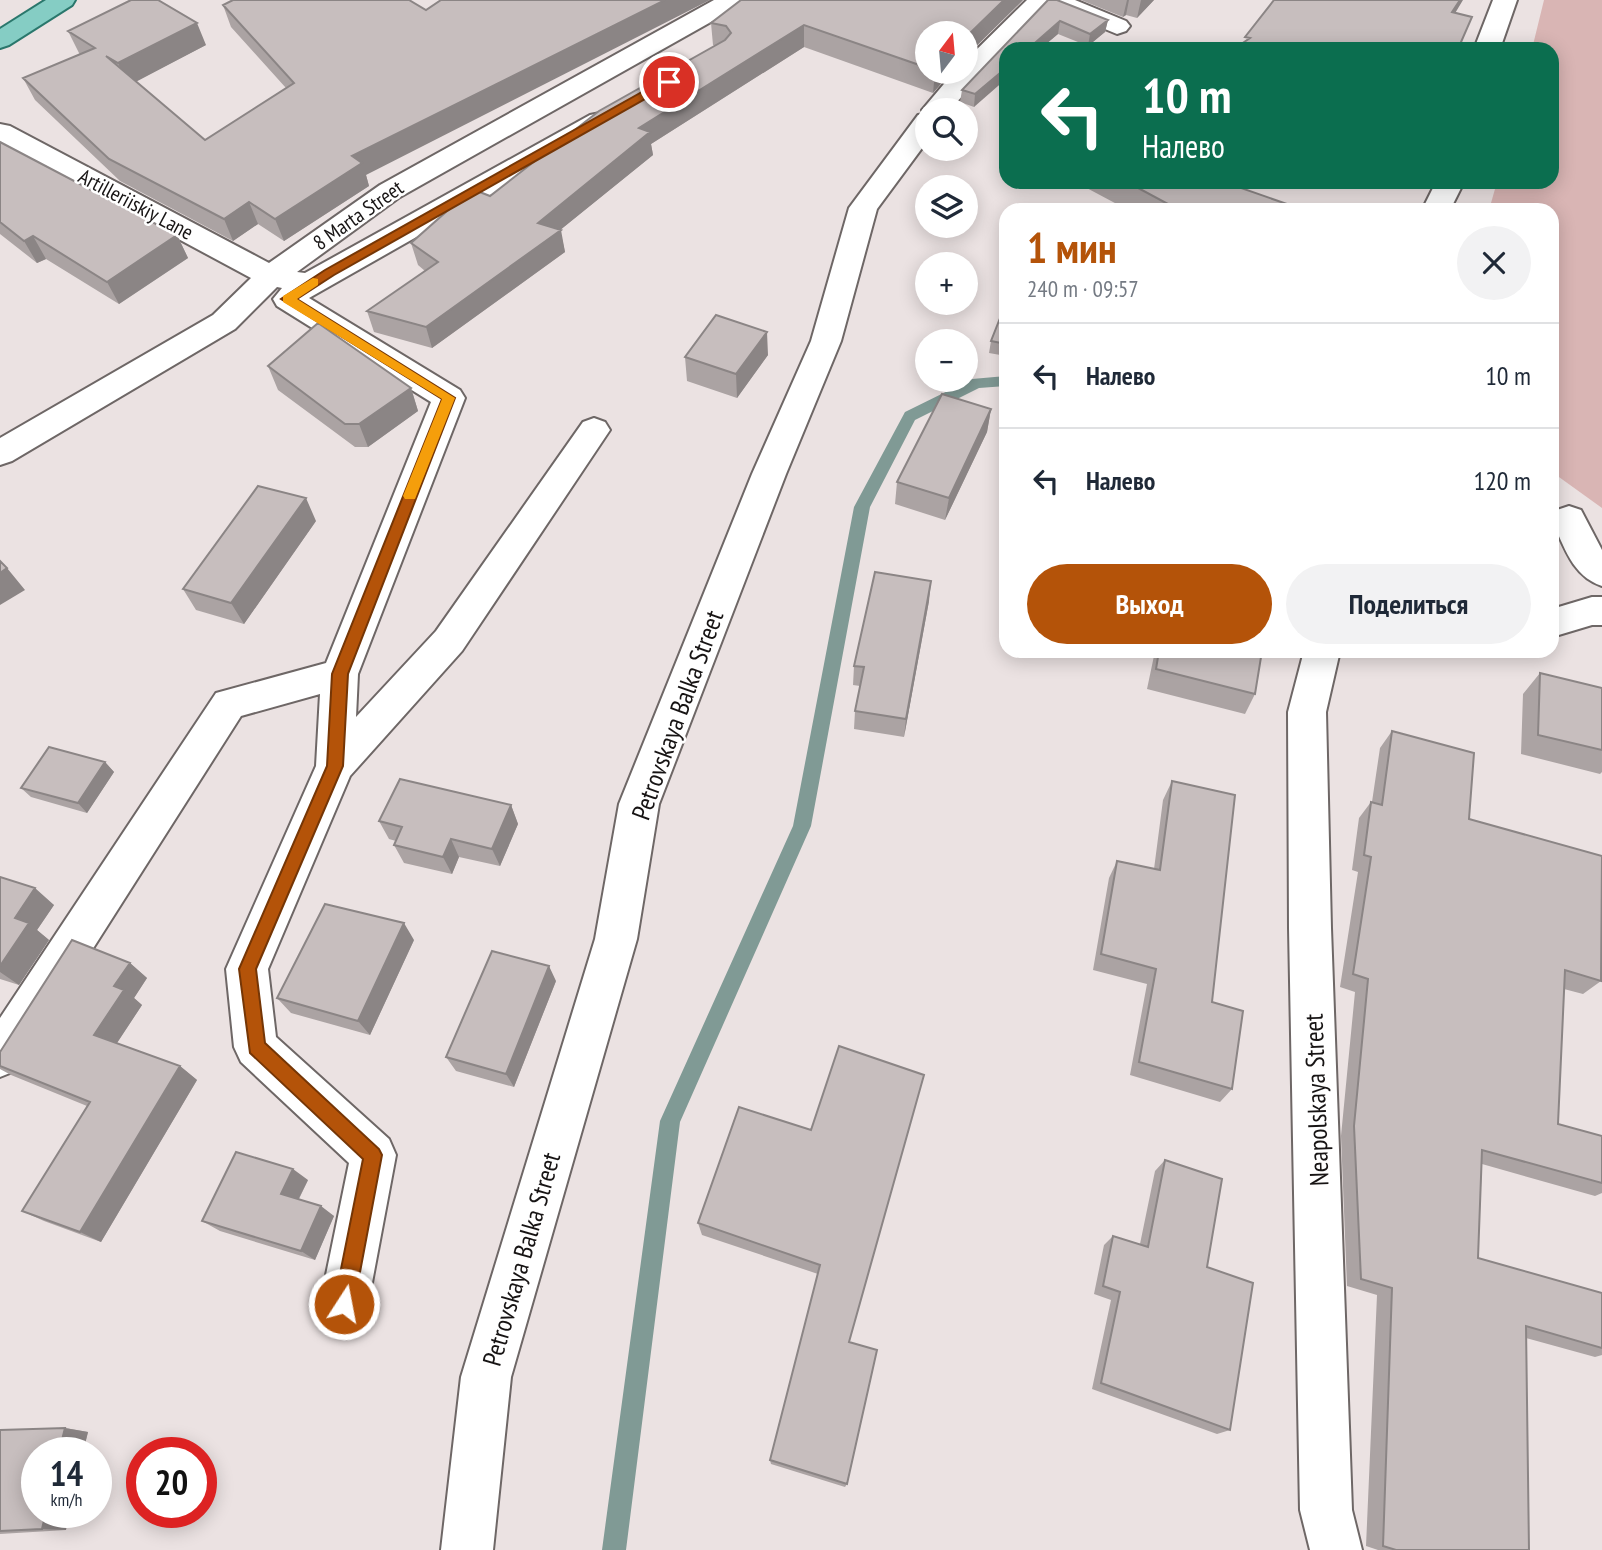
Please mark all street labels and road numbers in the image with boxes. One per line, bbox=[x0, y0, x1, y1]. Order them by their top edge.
street label: Artilleriiskiy Lane bbox=[74, 162, 198, 246]
street label: 8 Marta Street bbox=[308, 174, 409, 256]
street label: Petrovskaya Balka Street bbox=[624, 606, 730, 824]
street label: Neapolskaya Street bbox=[1296, 1013, 1336, 1187]
street label: Petrovskaya Balka Street bbox=[475, 1148, 567, 1370]

